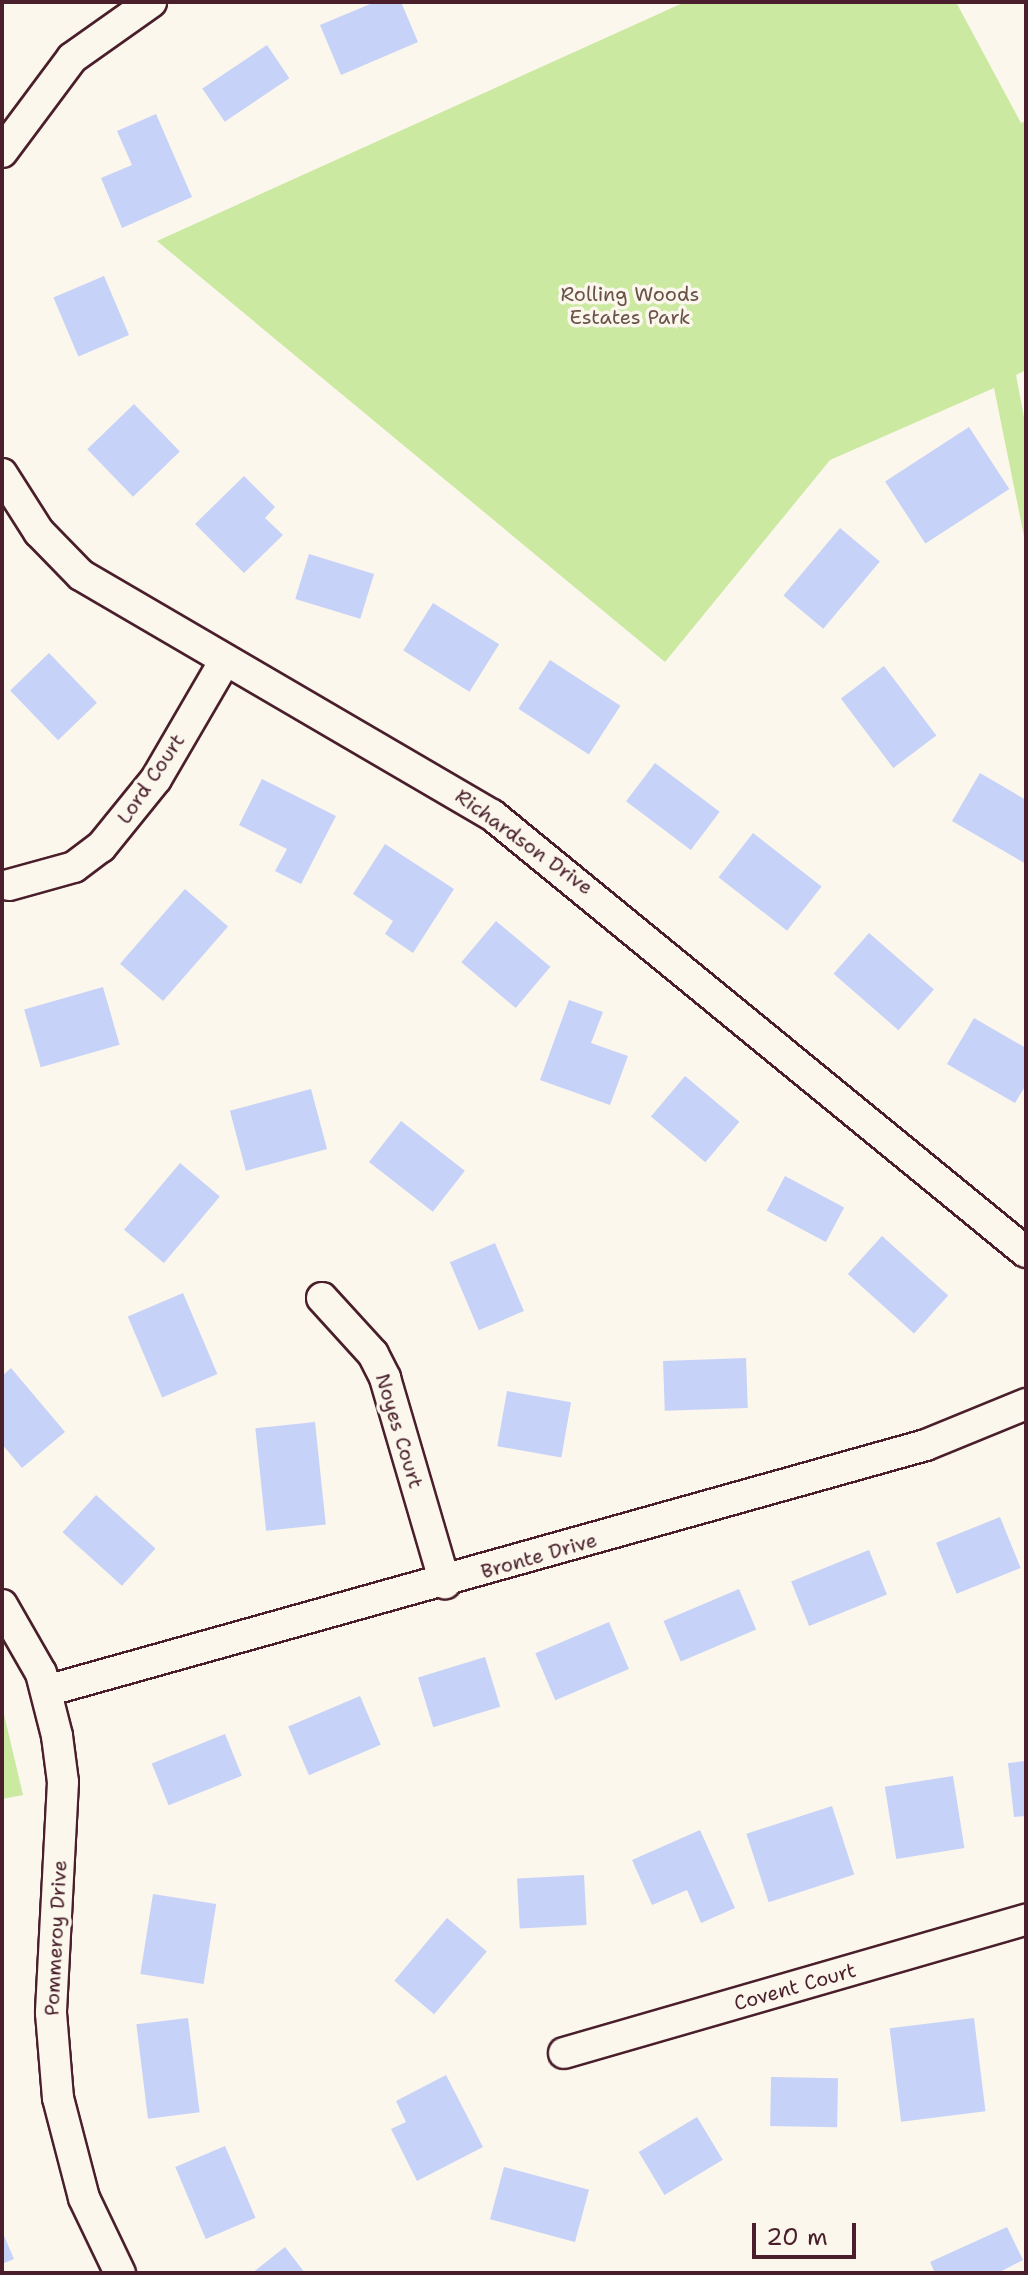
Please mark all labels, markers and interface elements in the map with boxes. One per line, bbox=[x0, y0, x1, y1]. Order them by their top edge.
park label: Rolling Woods Estates Park bbox=[561, 282, 699, 329]
street label: Lord Court bbox=[112, 729, 190, 829]
street label: Richardson Drive bbox=[451, 784, 597, 900]
street label: Noyes Court bbox=[370, 1371, 428, 1491]
street label: Bronte Drive bbox=[478, 1528, 600, 1584]
street label: Pommeroy Drive bbox=[40, 1859, 72, 2017]
street label: Covent Court bbox=[731, 1958, 859, 2016]
scale bar bbox=[756, 2207, 860, 2257]
text: 20 m bbox=[766, 2221, 828, 2253]

